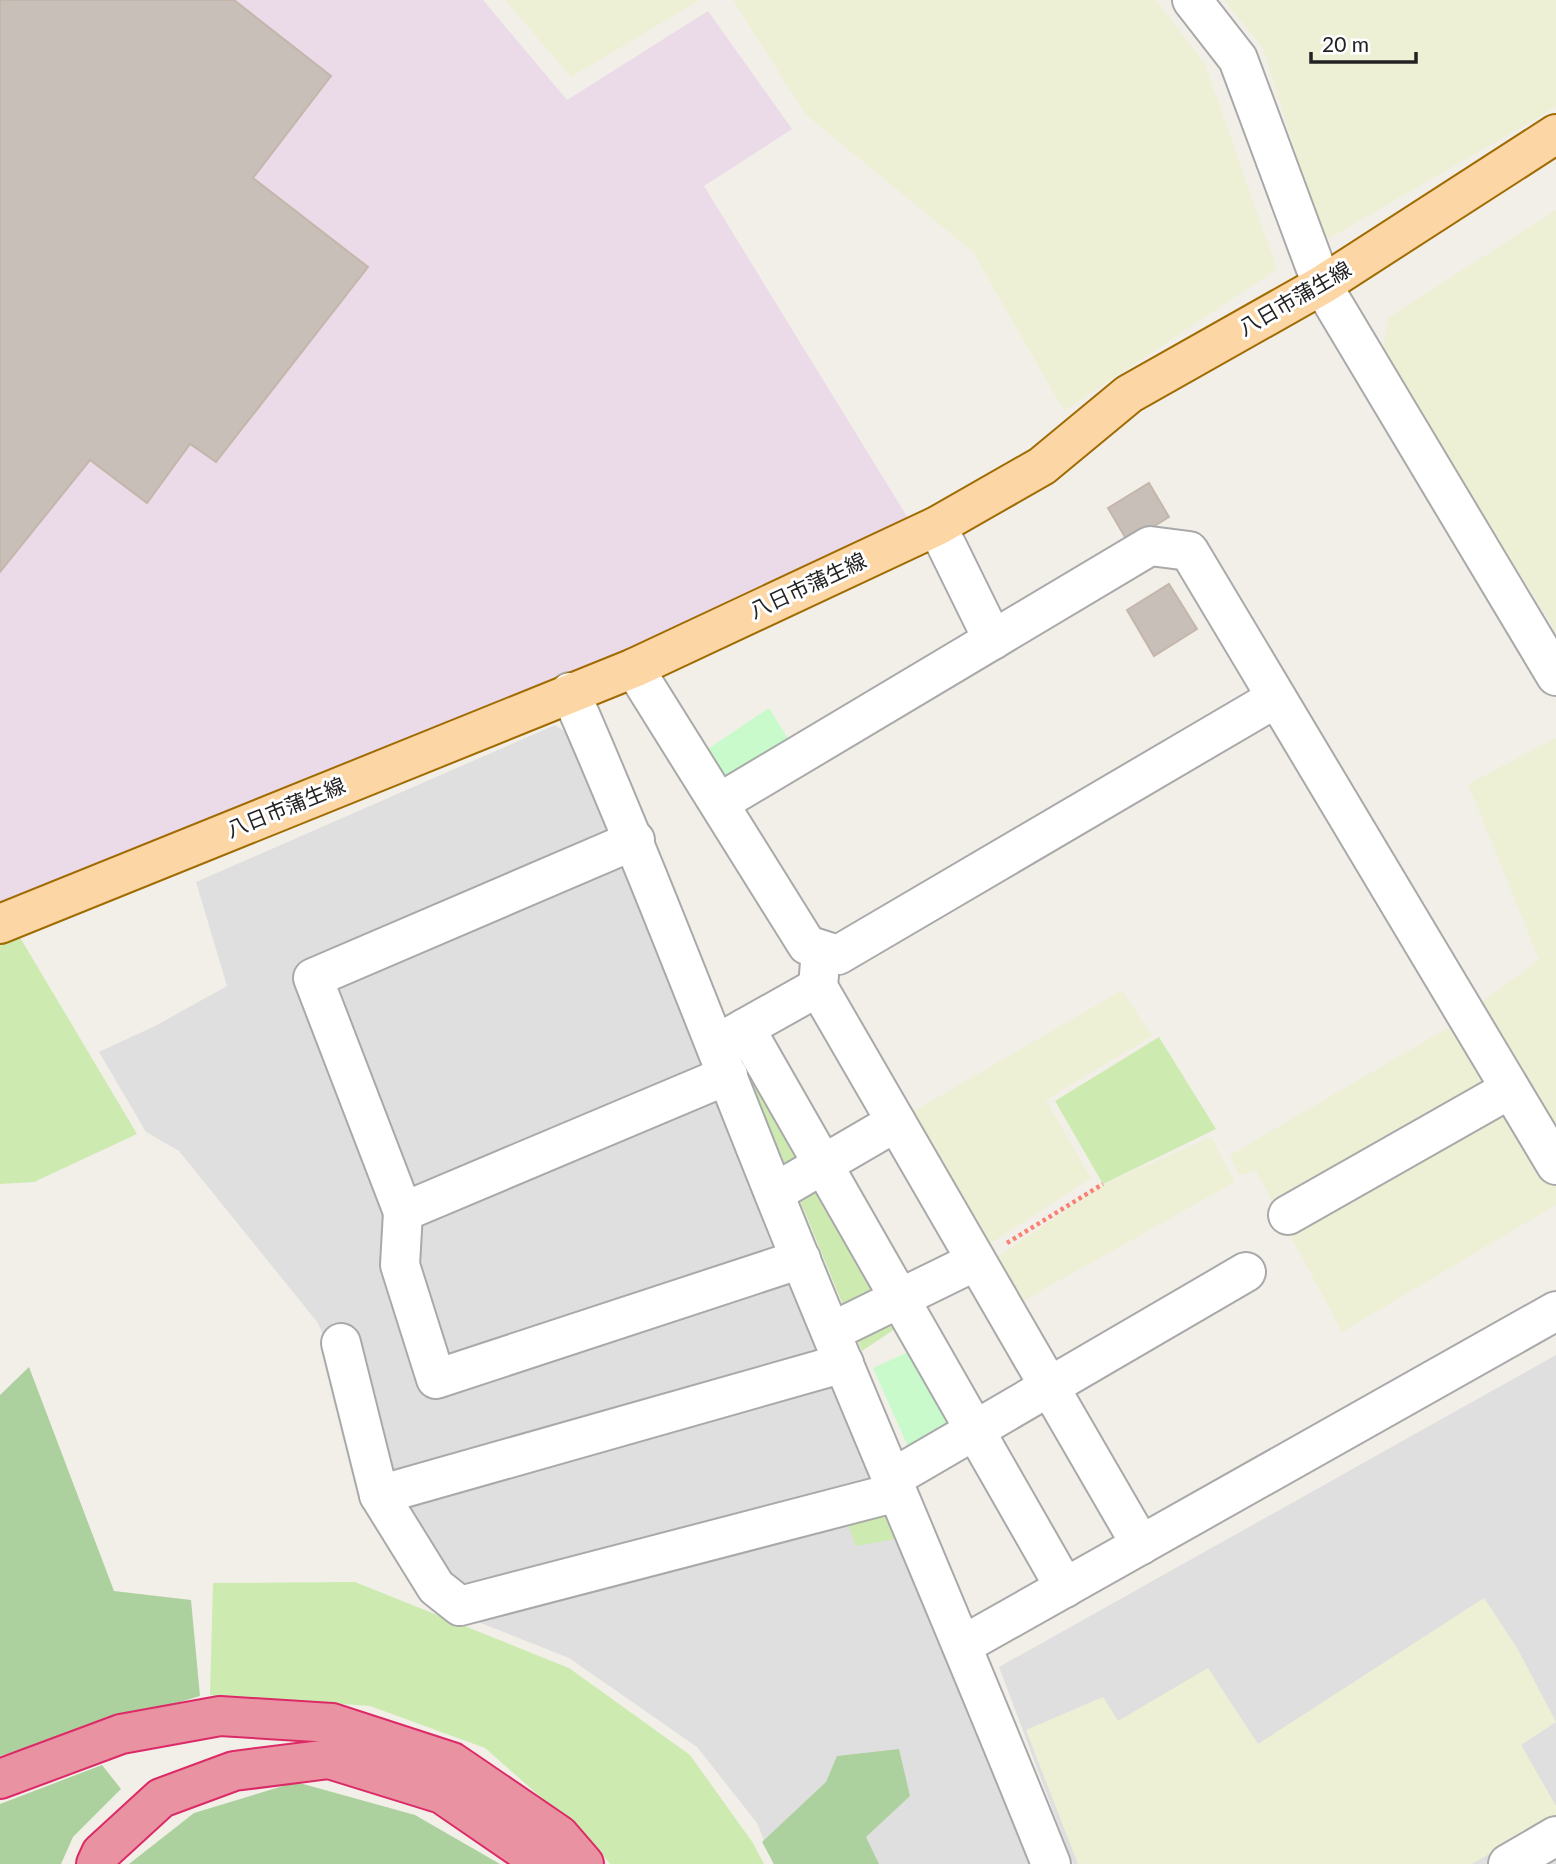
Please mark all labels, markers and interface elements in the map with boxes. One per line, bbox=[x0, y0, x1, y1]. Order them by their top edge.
scale bar bbox=[1311, 21, 1416, 65]
text: 20 m bbox=[1322, 31, 1369, 56]
street label: 八日市蒲生線 bbox=[1233, 255, 1355, 340]
street label: 八日市蒲生線 bbox=[745, 547, 870, 623]
street label: 八日市蒲生線 bbox=[222, 771, 349, 842]

